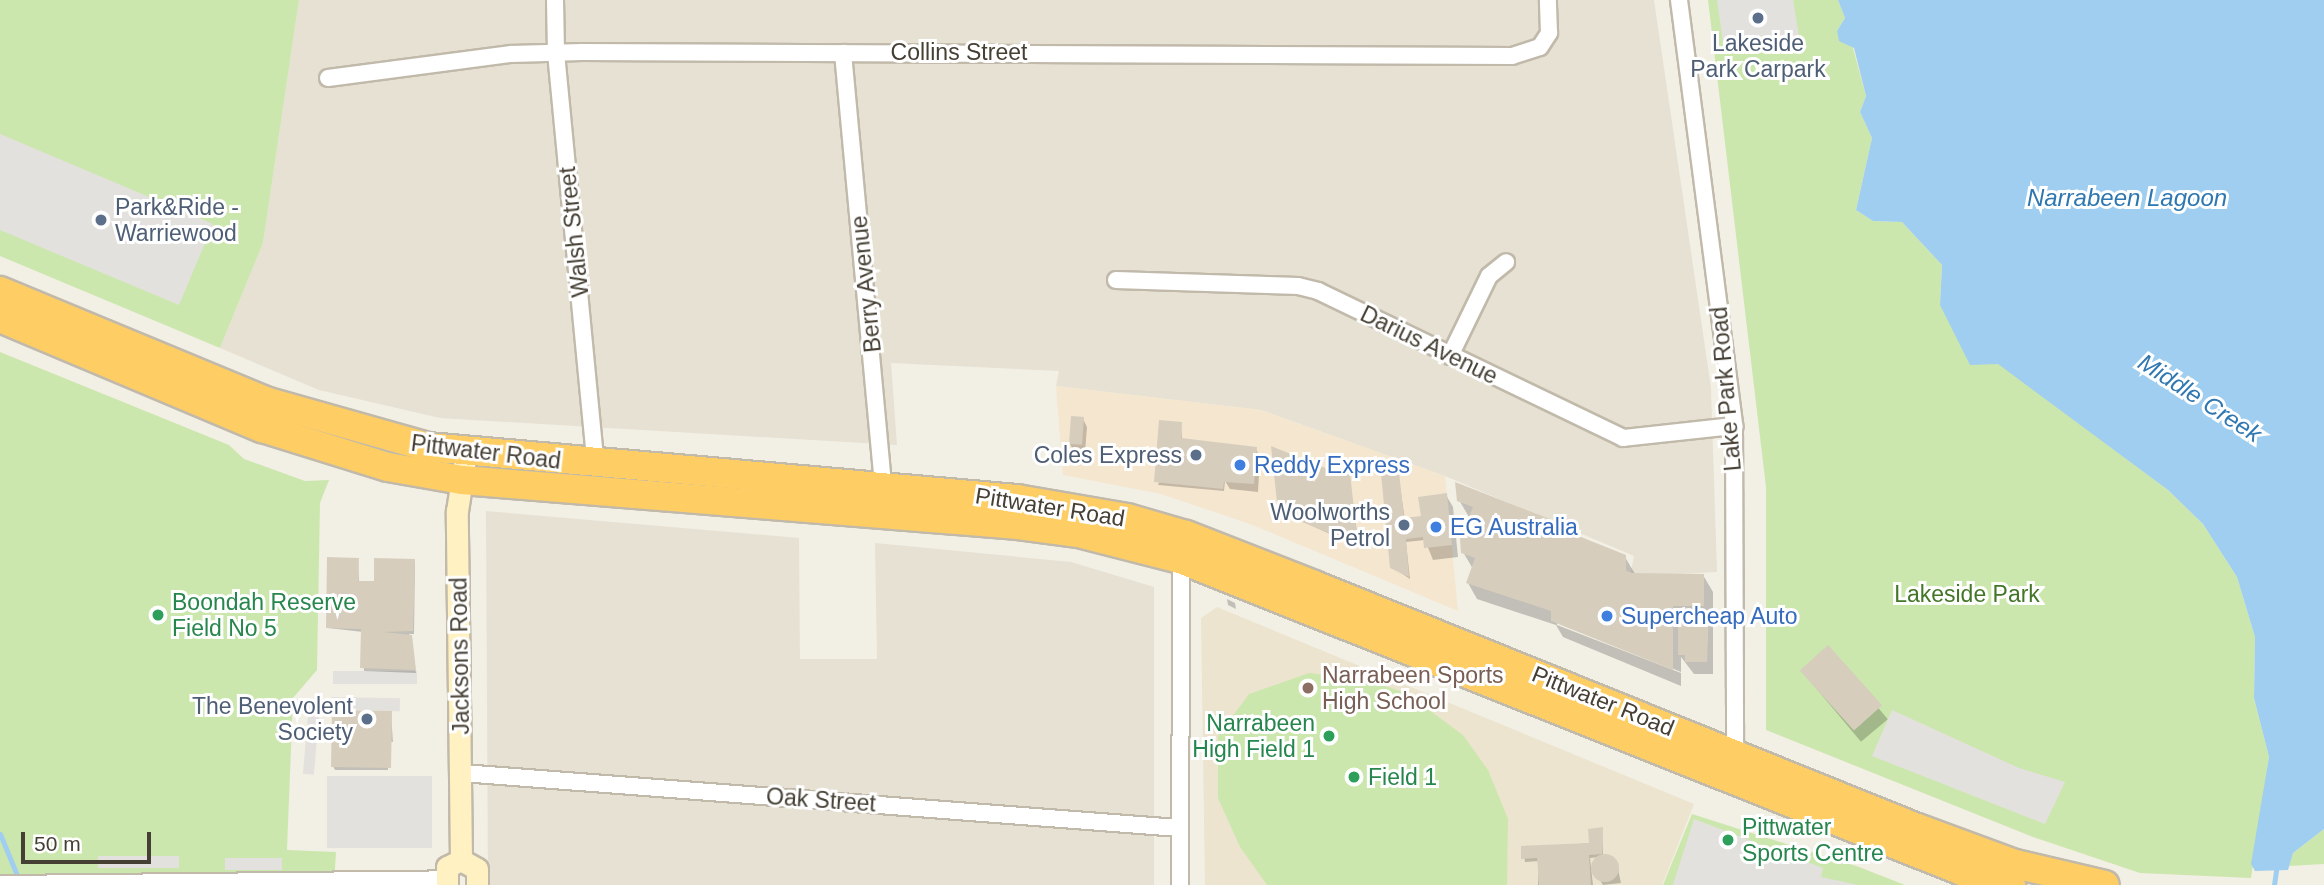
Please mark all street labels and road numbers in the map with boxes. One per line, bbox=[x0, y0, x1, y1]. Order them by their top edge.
street label: Collins Street bbox=[891, 38, 1027, 66]
street label: Walsh Street bbox=[553, 166, 595, 298]
street label: Berry Avenue bbox=[845, 213, 887, 355]
street label: Darius Avenue bbox=[1355, 300, 1503, 390]
street label: Lake Park Road bbox=[1705, 306, 1747, 472]
street label: Pittwater Road bbox=[409, 429, 563, 475]
street label: Pittwater Road bbox=[973, 482, 1127, 532]
street label: Jacksons Road bbox=[445, 577, 475, 735]
street label: Pittwater Road bbox=[1528, 660, 1678, 742]
street label: Oak Street bbox=[765, 782, 877, 818]

